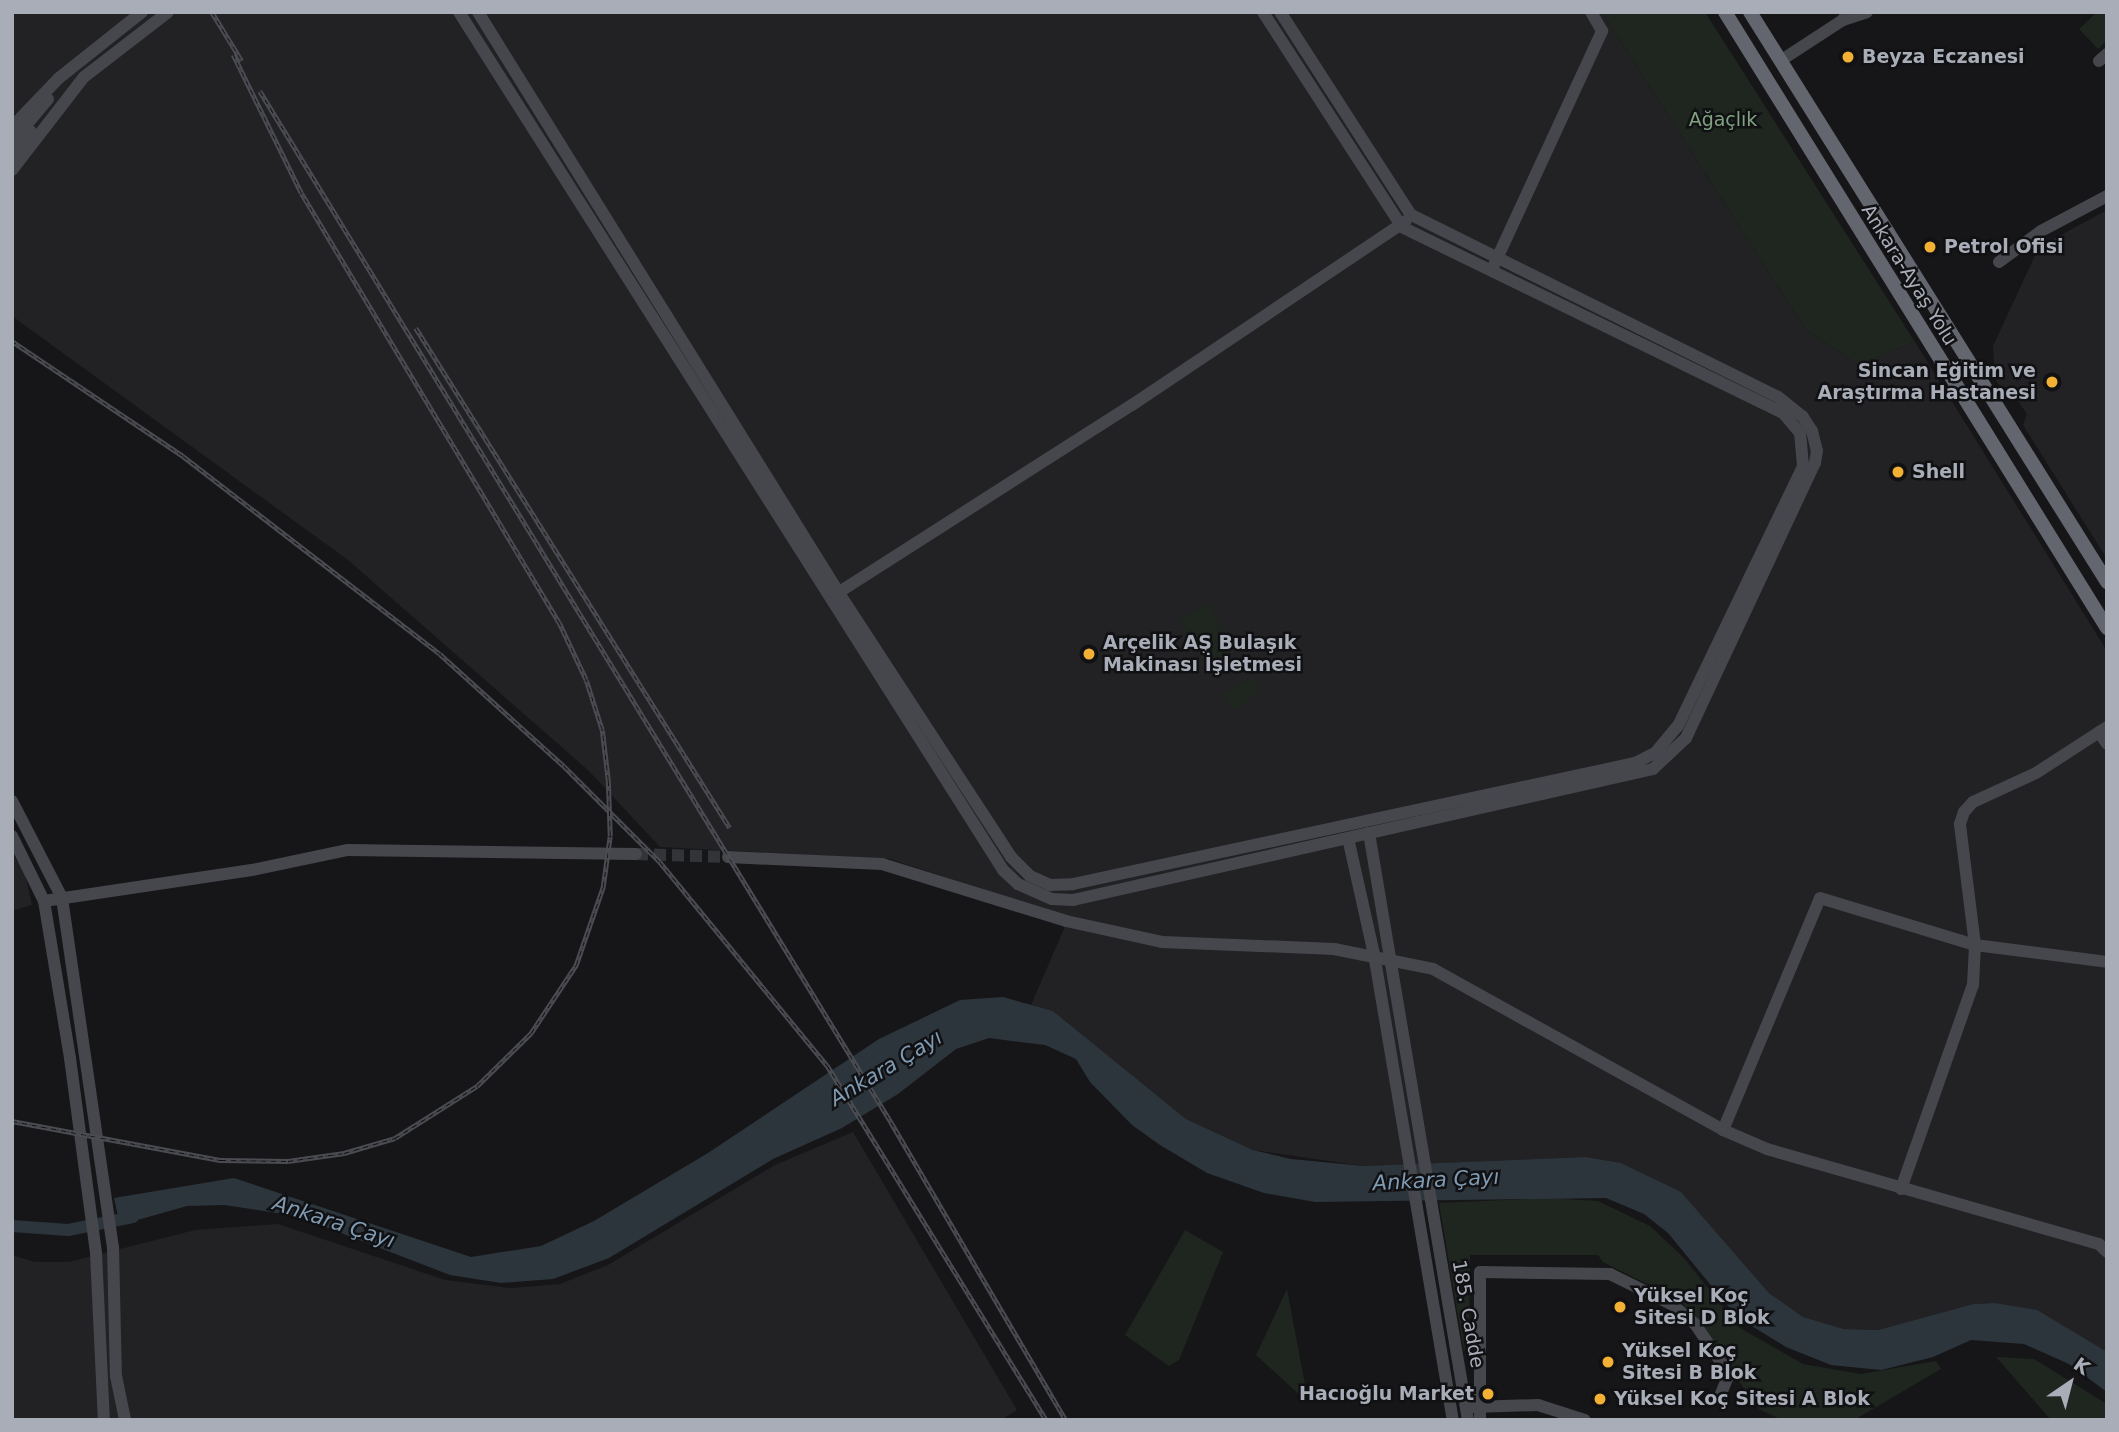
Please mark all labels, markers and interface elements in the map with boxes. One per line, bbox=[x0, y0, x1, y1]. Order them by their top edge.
place label: Beyza Eczanesi bbox=[1862, 46, 2025, 68]
marker: Beyza Eczanesi bbox=[1840, 49, 1856, 65]
park label: Ağaçlık bbox=[1689, 109, 1757, 131]
street label: Ankara-Ayaş Yolu bbox=[1856, 200, 1962, 350]
place label: Petrol Ofisi bbox=[1944, 236, 2064, 258]
marker: Petrol Ofisi bbox=[1922, 239, 1938, 255]
place label: Sincan Eğitim ve Araştırma Hastanesi bbox=[1817, 360, 2036, 404]
marker: Sincan Eğitim ve Araştırma Hastanesi bbox=[2042, 372, 2062, 392]
place label: Shell bbox=[1912, 461, 1965, 483]
marker: Shell bbox=[1890, 464, 1906, 480]
place label: Arçelik AŞ Bulaşık Makinası İşletmesi bbox=[1103, 632, 1302, 676]
marker: Arçelik AŞ Bulaşık Makinası İşletmesi bbox=[1081, 646, 1097, 662]
water label: Ankara Çayı bbox=[825, 1025, 947, 1111]
water label: Ankara Çayı bbox=[1372, 1164, 1500, 1196]
water label: Ankara Çayı bbox=[270, 1190, 398, 1254]
street label: 185. Cadde bbox=[1447, 1258, 1489, 1370]
place label: Yüksel Koç Sitesi D Blok bbox=[1634, 1285, 1770, 1329]
marker: Yüksel Koç Sitesi D Blok bbox=[1612, 1299, 1628, 1315]
place label: Yüksel Koç Sitesi B Blok bbox=[1622, 1340, 1756, 1384]
north arrow bbox=[2035, 1348, 2105, 1418]
text: K bbox=[2070, 1353, 2094, 1379]
marker: Yüksel Koç Sitesi B Blok bbox=[1600, 1354, 1616, 1370]
place label: Hacıoğlu Market bbox=[1299, 1383, 1474, 1405]
marker: Hacıoğlu Market bbox=[1480, 1386, 1496, 1402]
place label: Yüksel Koç Sitesi A Blok bbox=[1614, 1388, 1870, 1410]
marker: Yüksel Koç Sitesi A Blok bbox=[1592, 1391, 1608, 1407]

